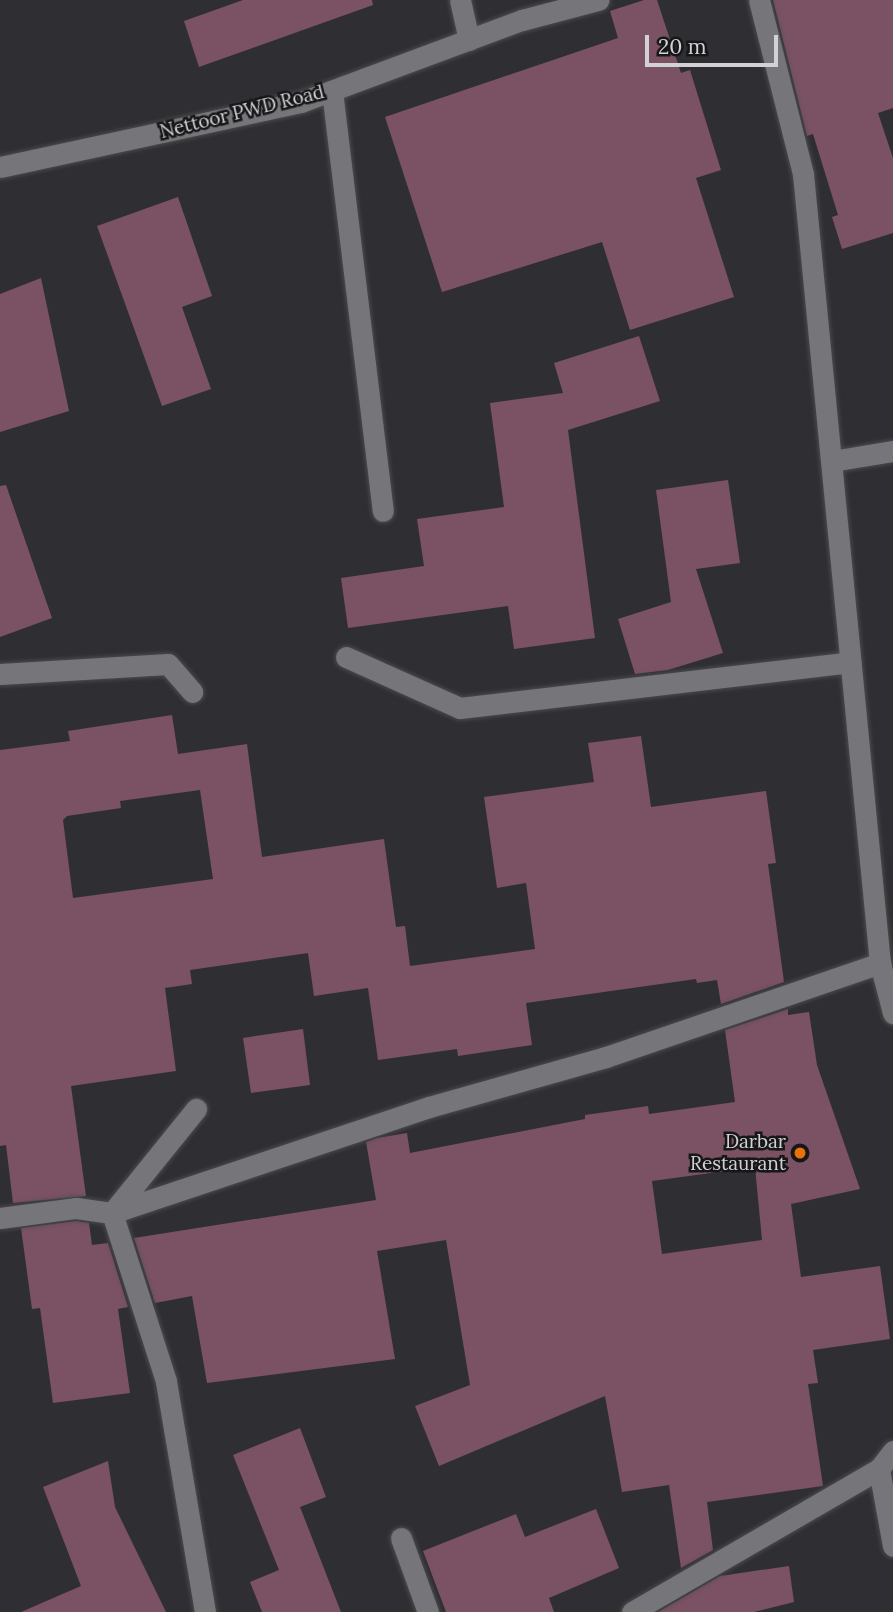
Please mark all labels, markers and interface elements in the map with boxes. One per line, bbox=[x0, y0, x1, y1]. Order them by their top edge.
scale bar bbox=[648, 21, 781, 65]
text: 20 m bbox=[658, 33, 707, 60]
street label: Nettoor PWD Road bbox=[158, 81, 326, 143]
place label: Darbar Restaurant bbox=[690, 1131, 786, 1175]
marker: Darbar Restaurant bbox=[792, 1145, 808, 1161]

